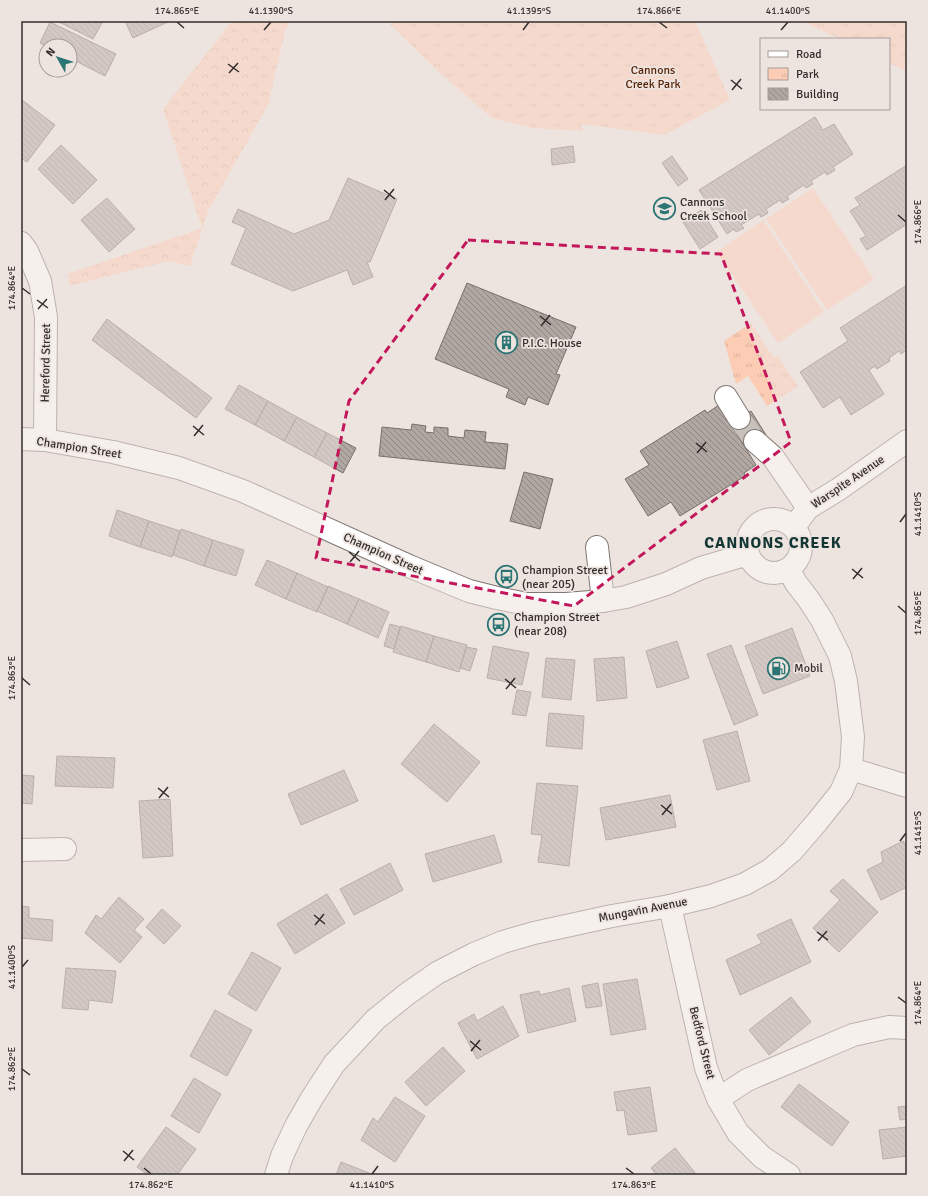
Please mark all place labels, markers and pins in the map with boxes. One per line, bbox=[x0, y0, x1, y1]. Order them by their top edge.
place label: Cannons Creek School bbox=[680, 195, 747, 224]
school or university icon: Cannons Creek School bbox=[651, 196, 677, 222]
building icon: P.I.C. House bbox=[493, 330, 519, 356]
place label: P.I.C. House bbox=[522, 336, 582, 351]
place label: Champion Street (near 205) bbox=[522, 563, 608, 592]
bus stop icon: Champion Street (near 205) bbox=[494, 564, 520, 590]
place label: Champion Street (near 208) bbox=[514, 610, 600, 639]
bus stop icon: Champion Street (near 208) bbox=[486, 611, 512, 637]
fuel station icon: Mobil bbox=[766, 655, 792, 681]
place label: Mobil bbox=[794, 661, 824, 676]

